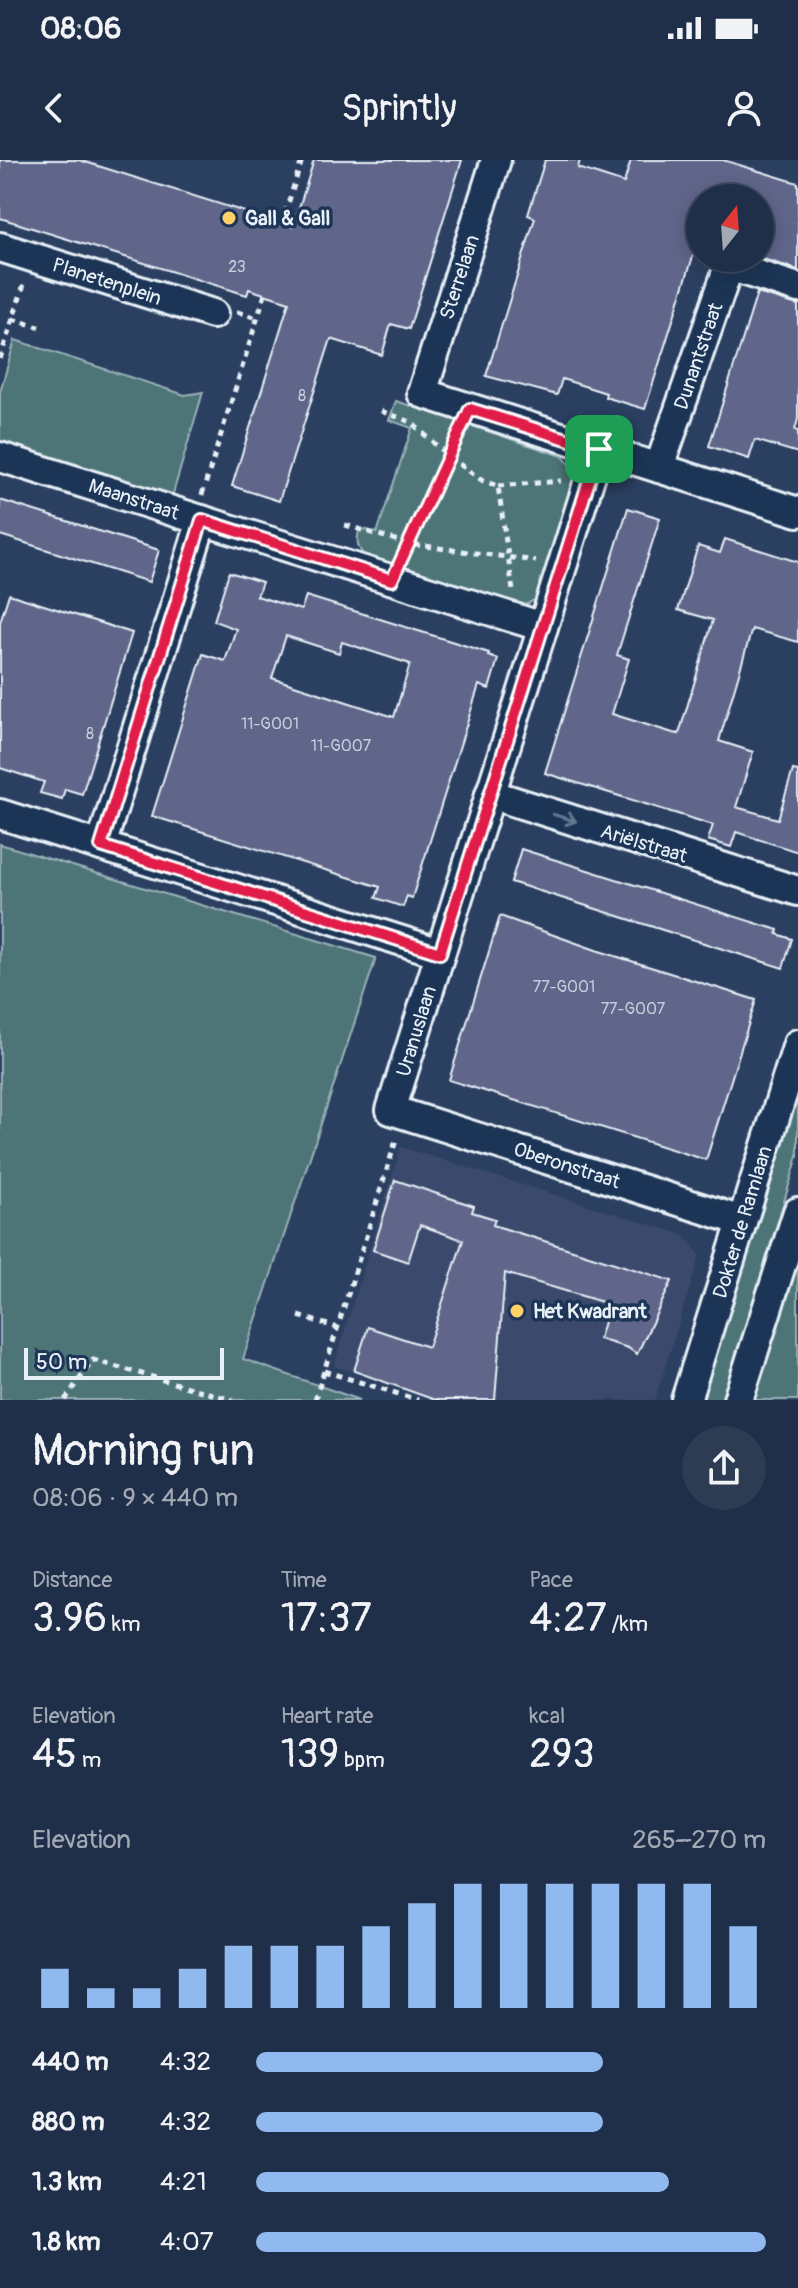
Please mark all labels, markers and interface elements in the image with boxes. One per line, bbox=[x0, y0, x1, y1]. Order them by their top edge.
text: 08:06 bbox=[40, 10, 122, 47]
icon: back bbox=[32, 86, 76, 130]
text: Sprintly bbox=[341, 86, 457, 131]
icon: person bbox=[722, 86, 766, 130]
north arrow bbox=[686, 184, 774, 272]
map controls bbox=[686, 184, 774, 272]
place label: Gall & Gall bbox=[245, 206, 330, 231]
marker: Gall & Gall bbox=[220, 209, 238, 227]
street label: Sterrelaan bbox=[434, 232, 485, 323]
street label: Planetenplein bbox=[49, 252, 165, 311]
house number: 23 bbox=[228, 257, 246, 277]
street label: Dunantstraat bbox=[668, 298, 729, 413]
house number: 8 bbox=[298, 386, 306, 406]
pin bbox=[565, 415, 633, 483]
icon: arrive bbox=[577, 427, 621, 471]
street label: Maanstraat bbox=[86, 473, 183, 526]
house number: 11-G001 bbox=[241, 714, 299, 734]
house number: 8 bbox=[86, 724, 94, 744]
house number: 11-G007 bbox=[311, 736, 372, 756]
one-way arrow bbox=[551, 811, 577, 826]
street label: Ariëlstraat bbox=[597, 818, 691, 869]
house number: 77-G001 bbox=[533, 977, 595, 997]
street label: Uranuslaan bbox=[391, 983, 442, 1080]
house number: 77-G007 bbox=[601, 999, 666, 1019]
street label: Oberonstraat bbox=[510, 1136, 624, 1195]
street label: Dokter de Ramlaan bbox=[707, 1143, 778, 1301]
place label: Het Kwadrant bbox=[533, 1299, 648, 1324]
marker: Het Kwadrant bbox=[508, 1302, 526, 1320]
scale bar bbox=[24, 1344, 224, 1380]
text: 50 m bbox=[36, 1348, 87, 1376]
text: Morning run bbox=[32, 1424, 255, 1479]
button: share bbox=[682, 1426, 766, 1510]
text: 08:06 · 9 × 440 m bbox=[32, 1482, 238, 1514]
text: Distance bbox=[32, 1566, 112, 1594]
text: Time bbox=[281, 1566, 327, 1594]
text: Pace bbox=[529, 1566, 573, 1594]
text: 3.96 bbox=[32, 1594, 107, 1643]
text: 17:37 bbox=[281, 1594, 372, 1643]
text: 4:27 bbox=[529, 1594, 607, 1643]
text: km bbox=[107, 1610, 140, 1638]
text: /km bbox=[607, 1610, 648, 1638]
text: Elevation bbox=[32, 1702, 116, 1730]
text: Heart rate bbox=[281, 1702, 373, 1730]
text: kcal bbox=[529, 1702, 565, 1730]
text: 45 bbox=[32, 1730, 77, 1779]
text: 139 bbox=[281, 1730, 339, 1779]
text: 293 bbox=[529, 1730, 595, 1779]
text: m bbox=[77, 1746, 101, 1774]
text: bpm bbox=[339, 1746, 385, 1774]
text: Elevation bbox=[32, 1824, 131, 1856]
text: 265–270 m bbox=[632, 1824, 766, 1856]
text: 440 m bbox=[32, 2046, 109, 2078]
text: 4:32 bbox=[160, 2046, 211, 2078]
text: 880 m bbox=[32, 2106, 105, 2138]
text: 4:32 bbox=[160, 2106, 211, 2138]
text: 1.3 km bbox=[32, 2166, 102, 2198]
text: 4:21 bbox=[160, 2166, 207, 2198]
text: 1.8 km bbox=[32, 2226, 101, 2258]
text: 4:07 bbox=[160, 2226, 214, 2258]

